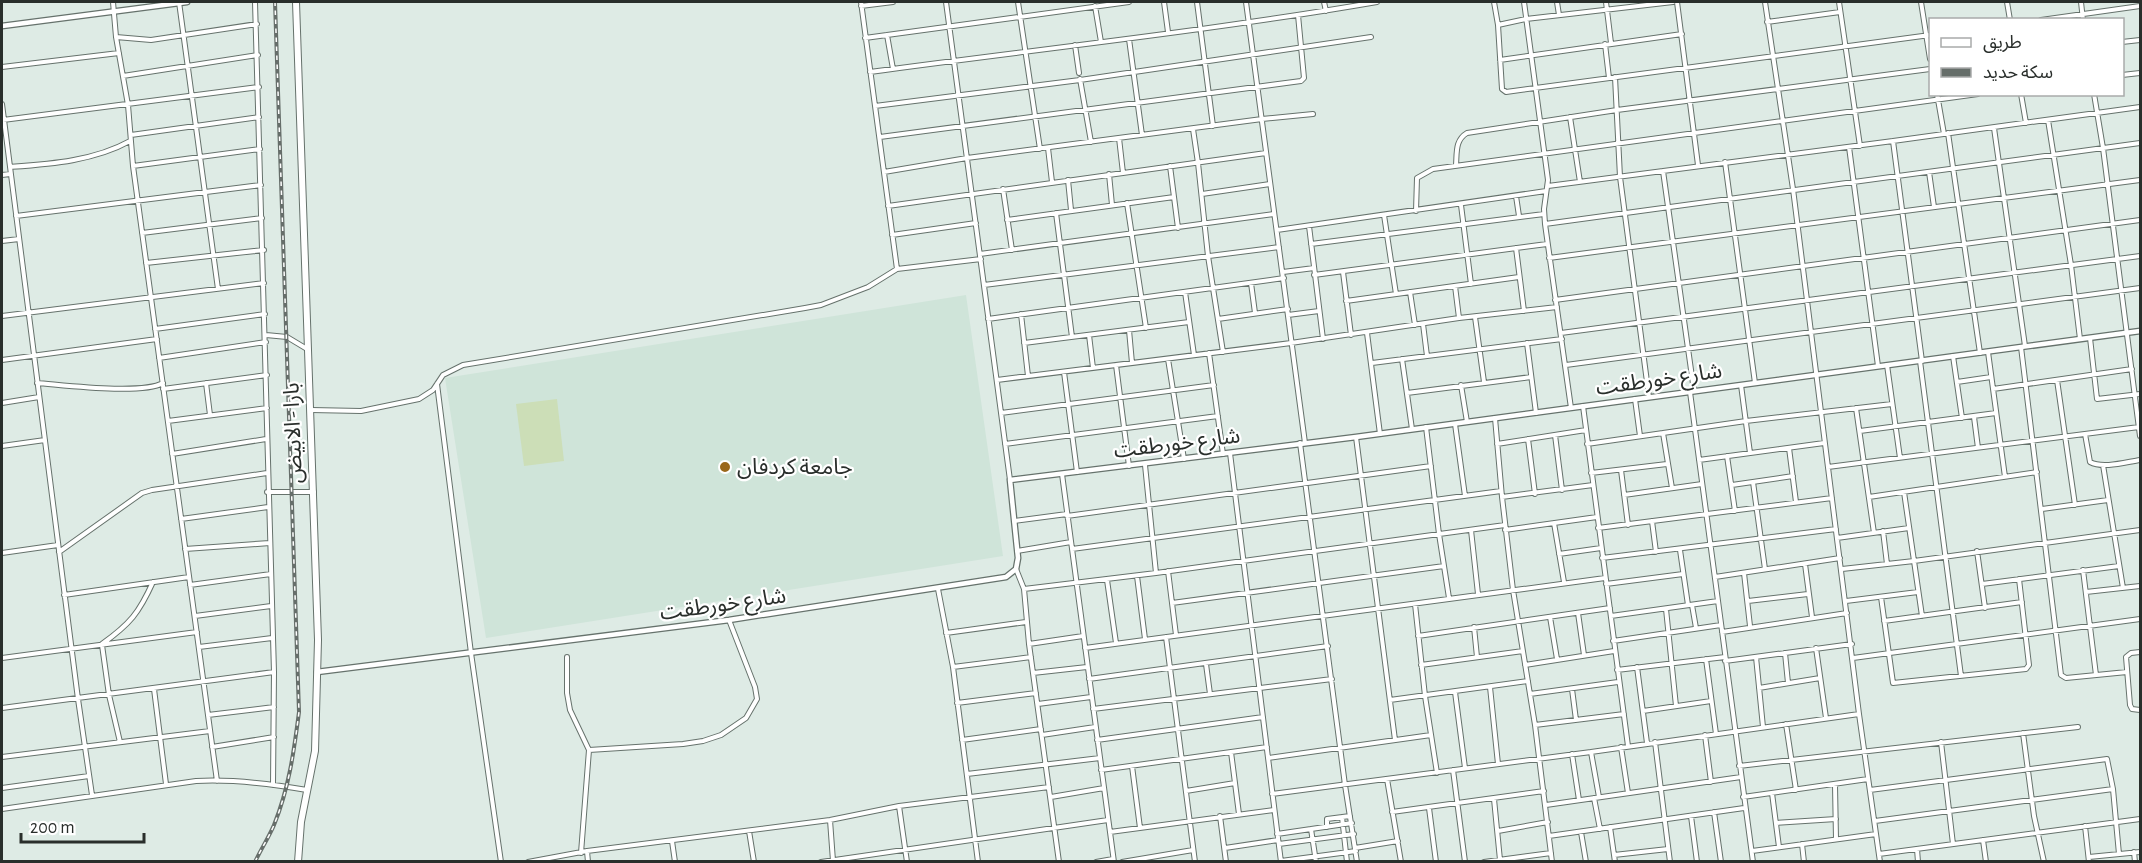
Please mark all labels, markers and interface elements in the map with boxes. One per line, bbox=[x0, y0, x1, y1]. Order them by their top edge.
legend bbox=[1929, 18, 2124, 96]
text: طريق bbox=[1983, 34, 2022, 53]
text: سكة حديد bbox=[1983, 64, 2053, 82]
street label: شارع خورطقت bbox=[1595, 359, 1724, 404]
street label: بارا - الابيض bbox=[280, 382, 308, 484]
street label: شارع خورطقت bbox=[1113, 424, 1242, 467]
place label: جامعة كردفان bbox=[737, 456, 853, 479]
marker: جامعة كردفان bbox=[718, 460, 732, 474]
street label: شارع خورطقت bbox=[659, 584, 788, 629]
scale bar bbox=[21, 806, 144, 844]
text: 200 m bbox=[30, 819, 75, 837]

